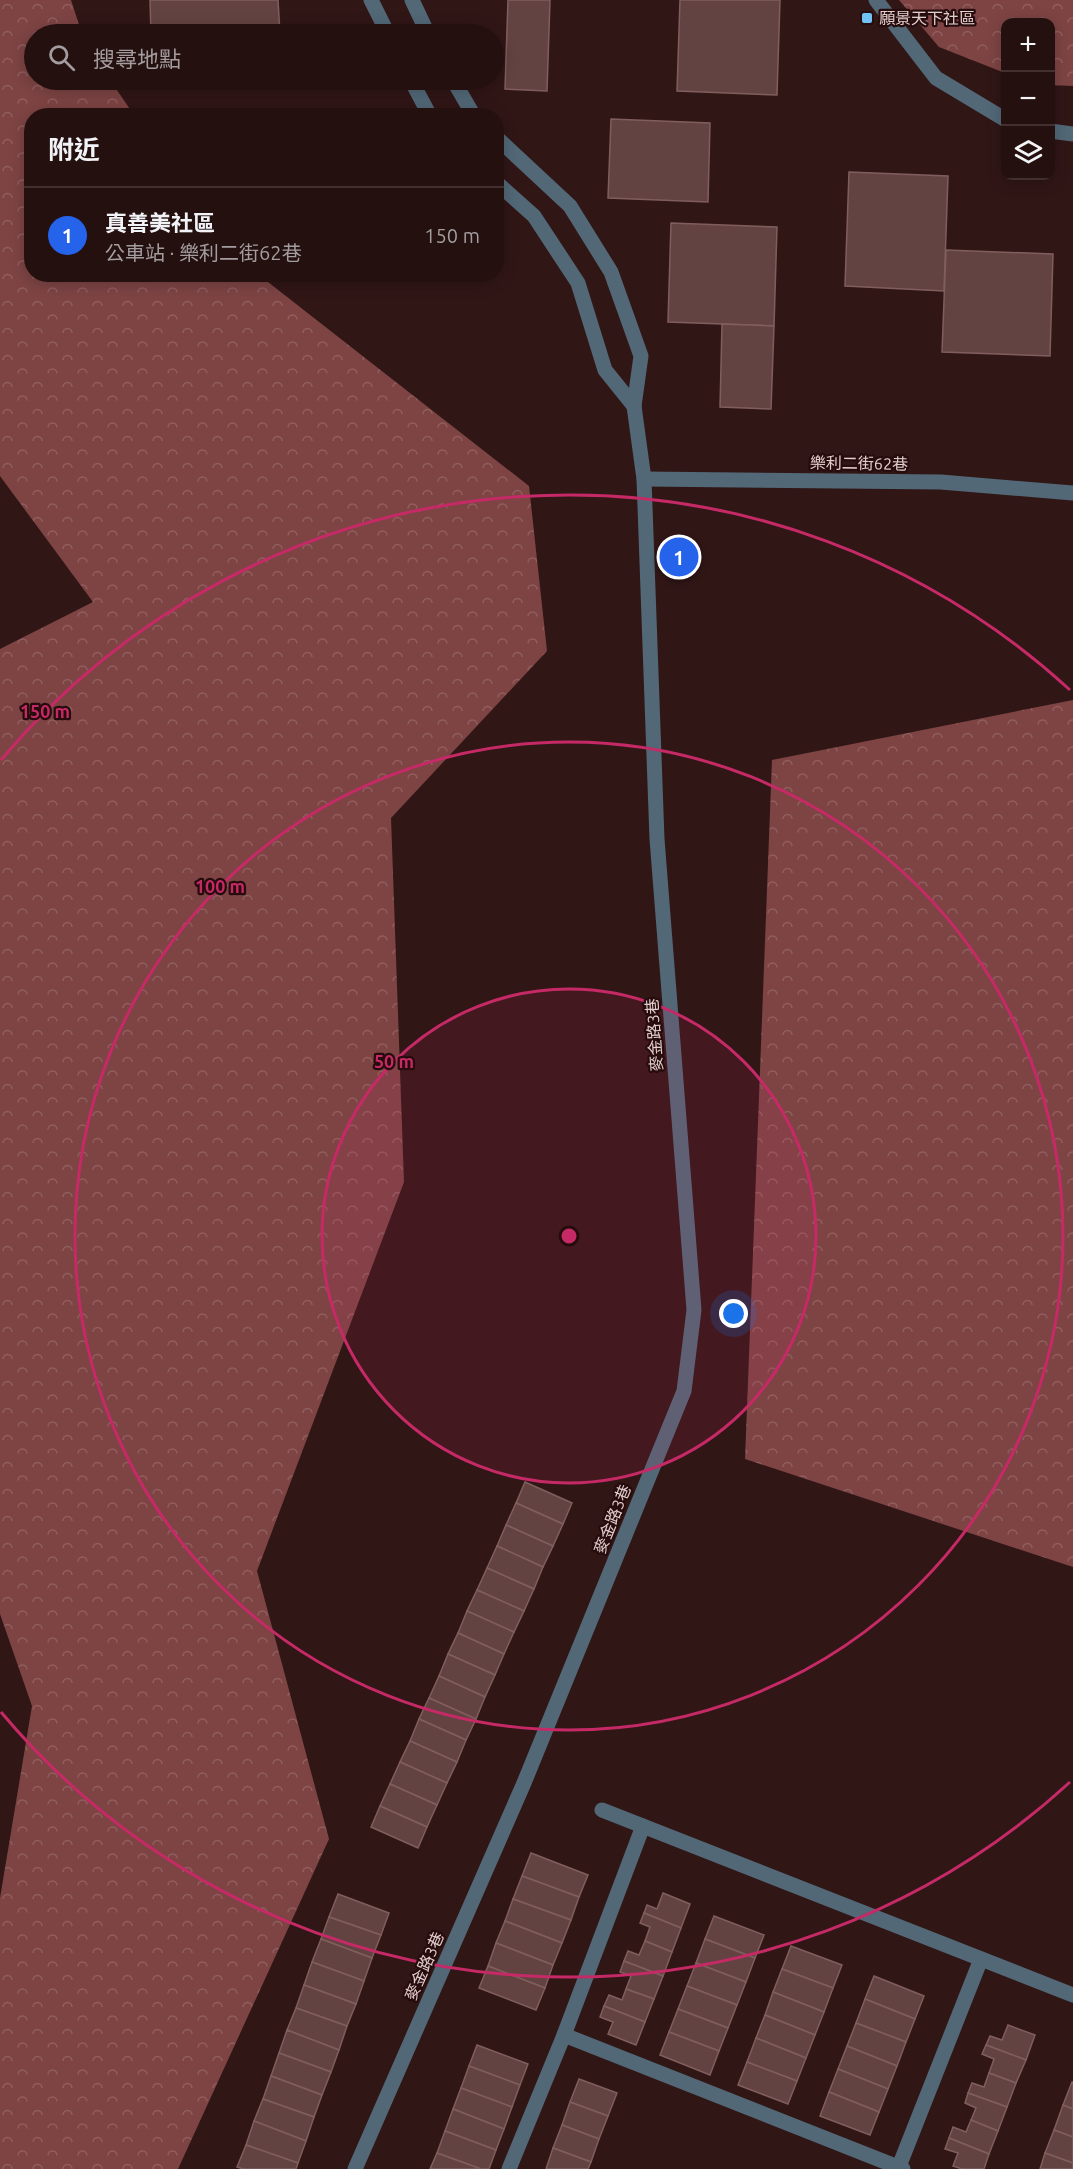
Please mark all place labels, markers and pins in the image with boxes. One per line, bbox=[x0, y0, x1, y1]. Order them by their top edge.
place label: 願景天下社區 bbox=[879, 9, 975, 27]
marker: 願景天下社區 bbox=[860, 11, 874, 25]
pin: 1 bbox=[660, 534, 698, 580]
centre of rings bbox=[559, 1226, 579, 1246]

